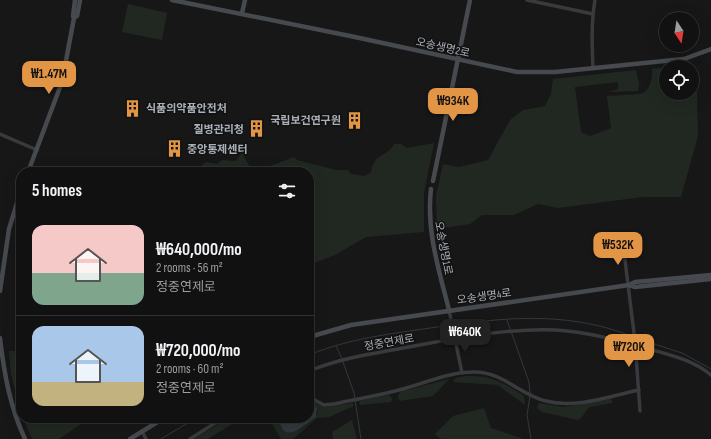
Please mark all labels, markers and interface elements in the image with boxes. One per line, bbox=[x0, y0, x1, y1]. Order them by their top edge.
north arrow bbox=[659, 12, 699, 52]
map controls bbox=[659, 12, 699, 100]
street label: 오송생명2로 bbox=[415, 35, 471, 60]
button: locate bbox=[659, 60, 699, 100]
pin: ₩1.47M bbox=[16, 61, 82, 95]
text: ₩1.47M bbox=[31, 66, 67, 82]
pin: ₩934K bbox=[425, 88, 481, 122]
text: ₩934K bbox=[437, 93, 469, 109]
building icon: 식품의약품안전처 bbox=[123, 98, 143, 118]
place label: 식품의약품안전처 bbox=[146, 102, 227, 115]
building icon: 국립보건연구원 bbox=[344, 110, 364, 130]
place label: 국립보건연구원 bbox=[270, 114, 341, 127]
building icon: 질병관리청 bbox=[247, 119, 267, 139]
place label: 질병관리청 bbox=[193, 123, 244, 136]
building icon: 중앙통제센터 bbox=[164, 139, 184, 159]
place label: 중앙통제센터 bbox=[187, 143, 248, 156]
icon: filters bbox=[276, 180, 298, 202]
text: 5 homes bbox=[32, 181, 82, 201]
street label: 오송생명1로 bbox=[432, 220, 455, 276]
pin: ₩532K bbox=[590, 232, 646, 266]
text: ₩532K bbox=[602, 237, 634, 253]
text: ₩640,000/mo bbox=[156, 240, 242, 260]
icon: home bbox=[64, 241, 112, 289]
text: 2 rooms · 56 m² bbox=[156, 260, 223, 276]
text: 정중연제로 bbox=[156, 279, 216, 295]
street label: 오송생명4로 bbox=[456, 286, 512, 307]
pin: ₩640K bbox=[437, 319, 493, 353]
text: ₩640K bbox=[449, 324, 481, 340]
street label: 정중연제로 bbox=[363, 332, 415, 353]
pin: ₩720K bbox=[601, 334, 657, 368]
text: ₩720K bbox=[613, 339, 645, 355]
text: ₩720,000/mo bbox=[156, 341, 241, 361]
icon: home bbox=[64, 342, 112, 390]
text: 2 rooms · 60 m² bbox=[156, 361, 223, 377]
text: 정중연제로 bbox=[156, 380, 216, 396]

